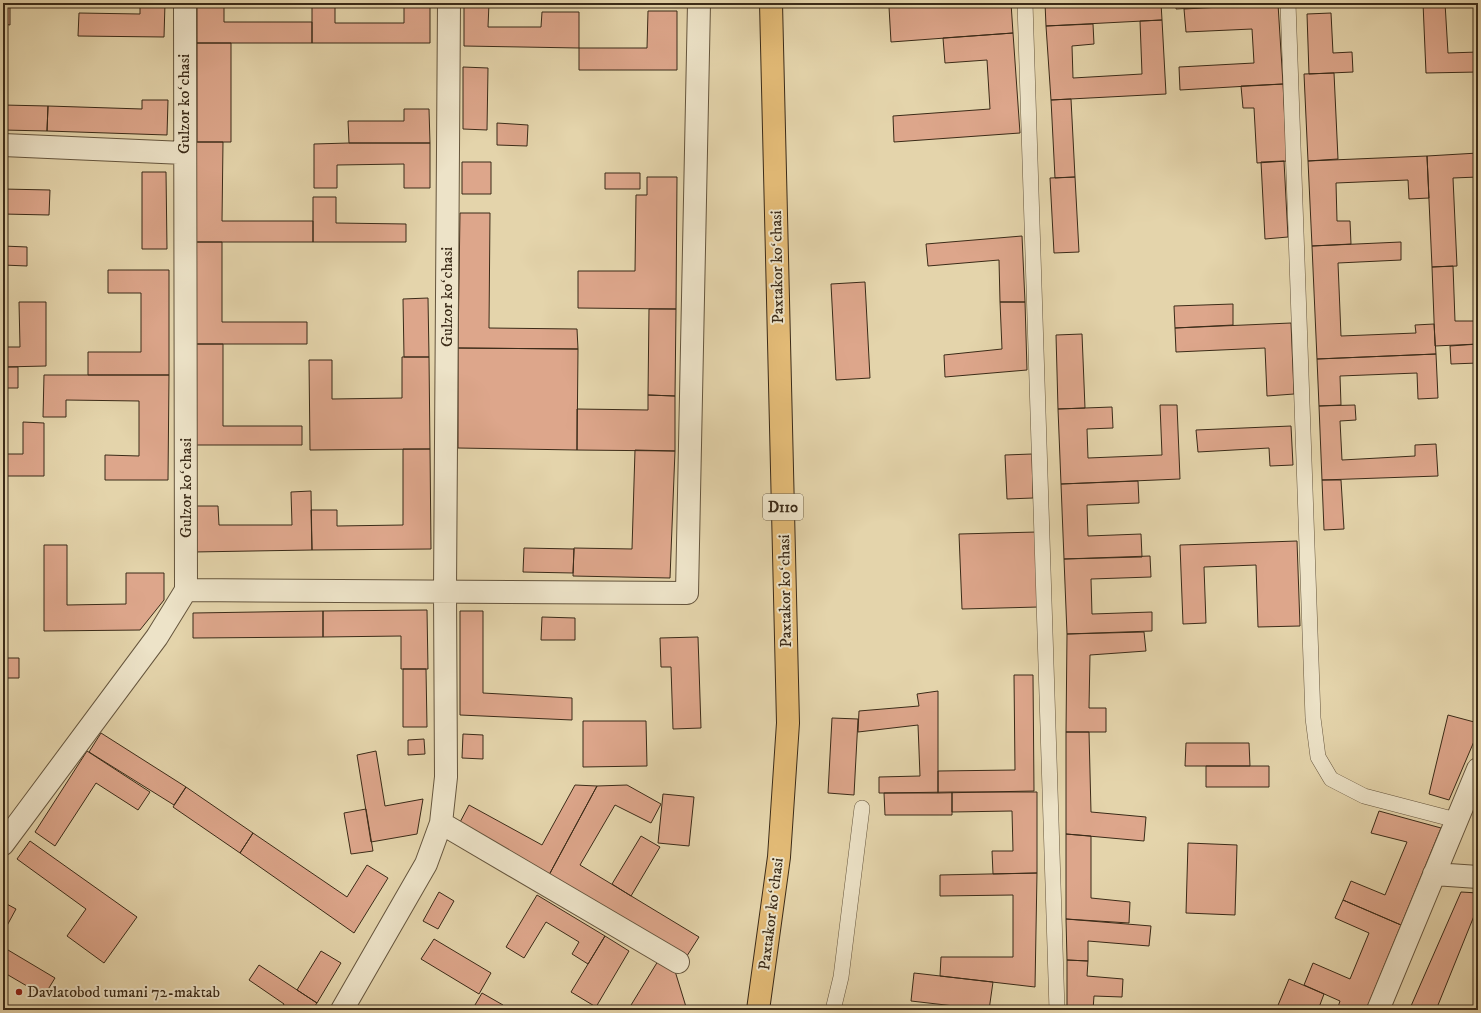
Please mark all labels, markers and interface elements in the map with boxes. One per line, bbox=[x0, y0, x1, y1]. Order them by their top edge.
street label: Gulzor koʻchasi bbox=[174, 54, 194, 154]
street label: Paxtakor koʻchasi bbox=[766, 210, 788, 324]
street label: Gulzor koʻchasi bbox=[437, 247, 457, 347]
street label: Gulzor koʻchasi bbox=[176, 438, 196, 538]
road number: D110 bbox=[763, 494, 803, 520]
street label: Paxtakor koʻchasi bbox=[774, 534, 796, 648]
street label: Paxtakor koʻchasi bbox=[754, 857, 788, 971]
place label: Davlatobod tumani 72-maktab bbox=[27, 982, 220, 1002]
marker: Davlatobod tumani 72-maktab bbox=[14, 987, 24, 997]

